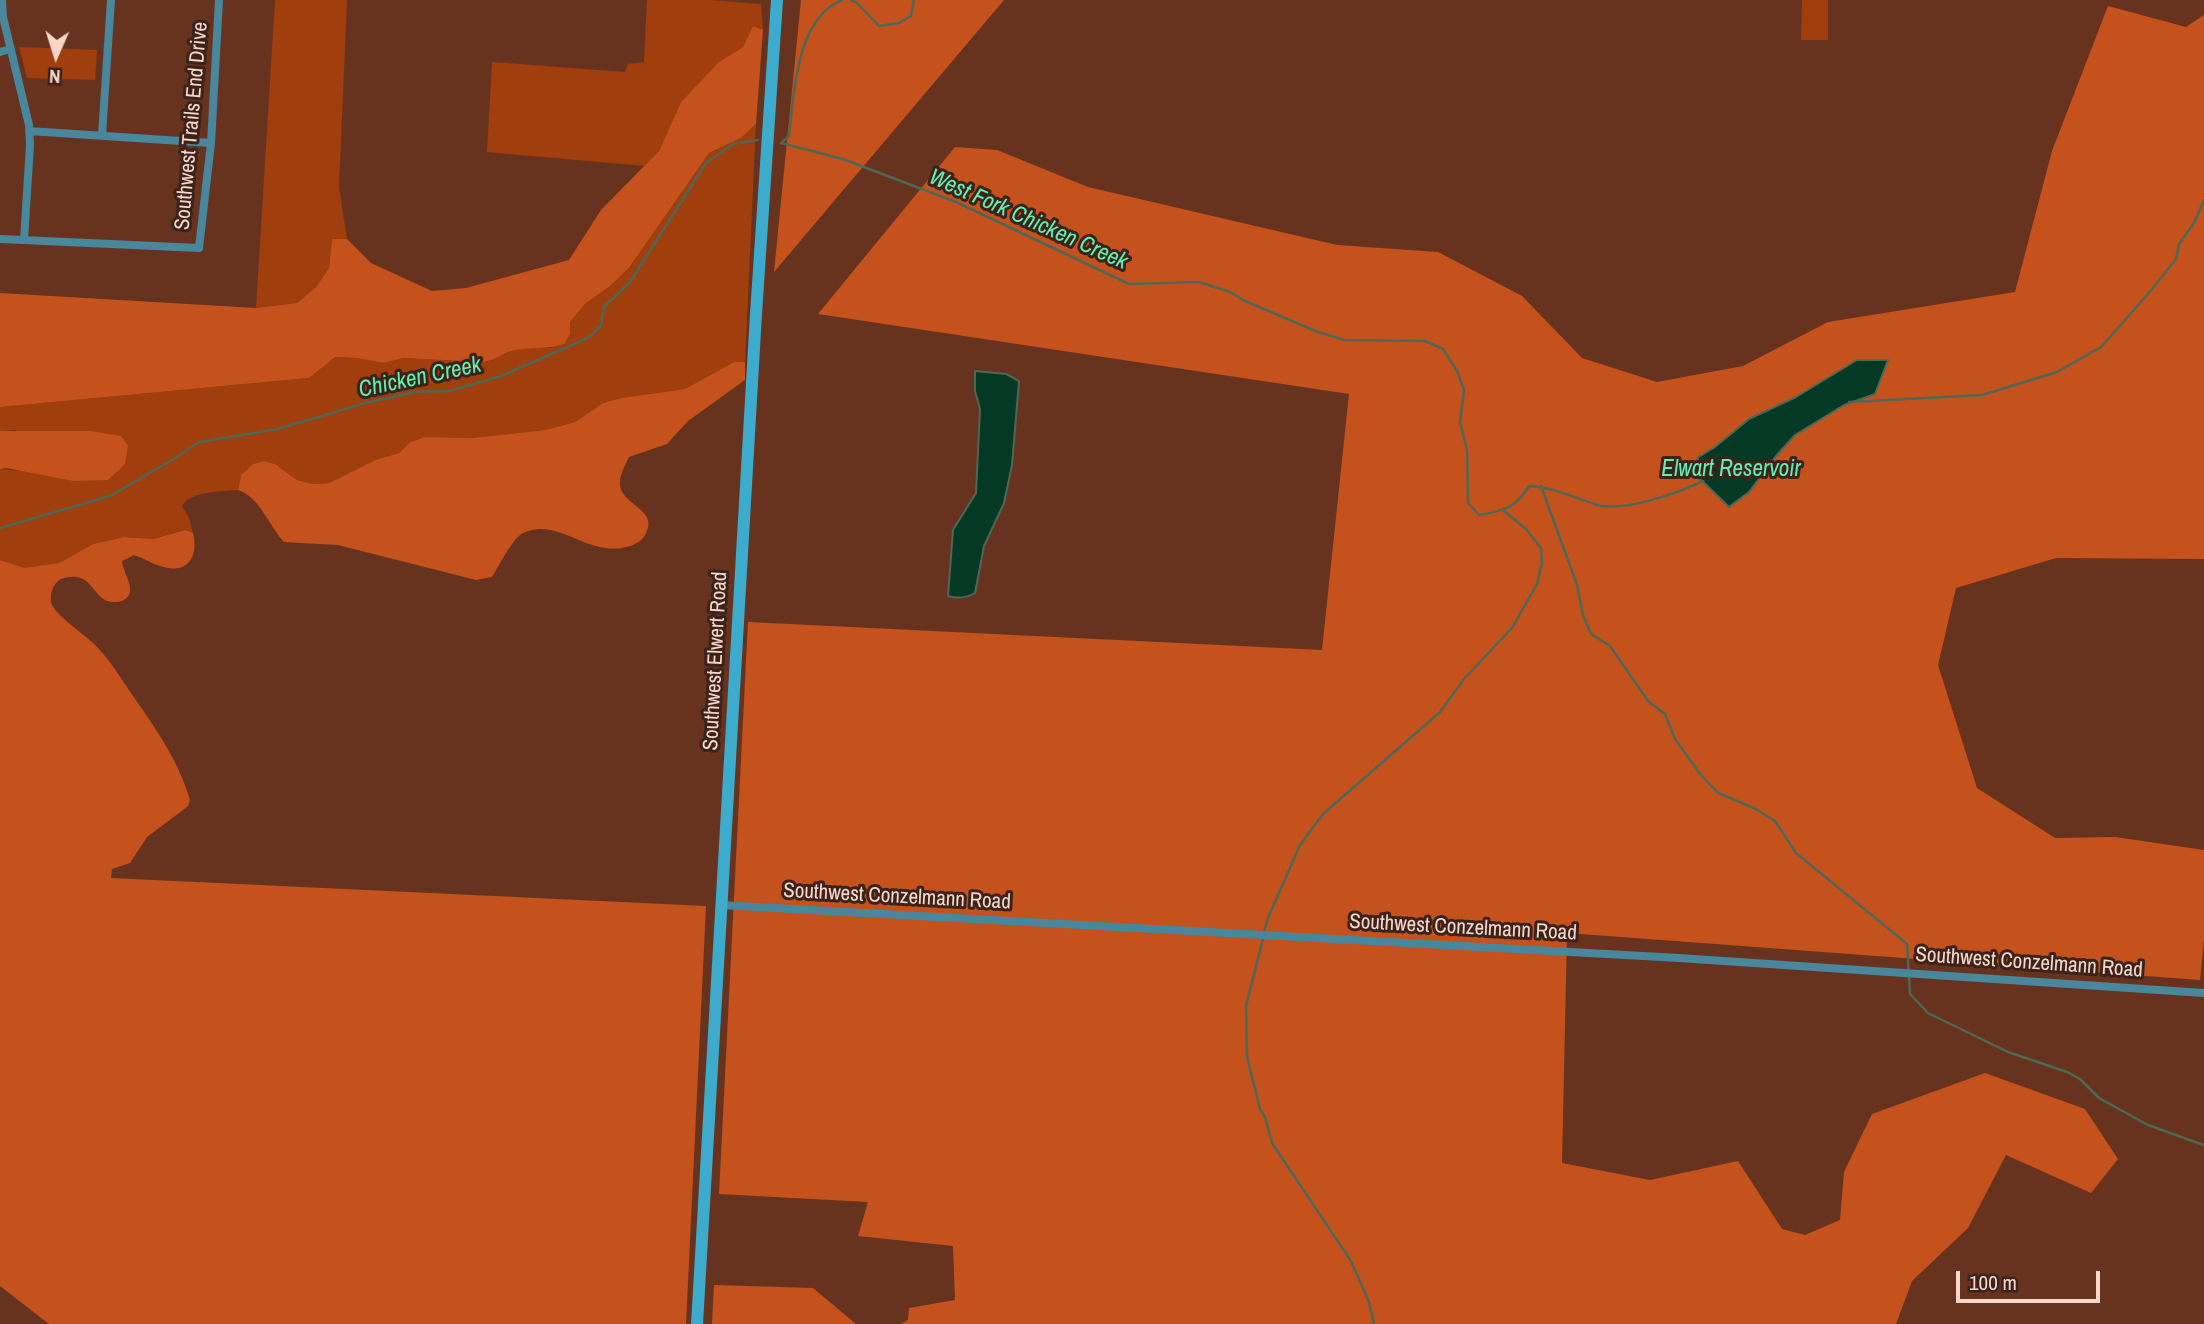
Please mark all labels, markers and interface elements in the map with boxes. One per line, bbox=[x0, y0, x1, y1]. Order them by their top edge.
north arrow bbox=[21, 21, 91, 91]
street label: Southwest Trails End Drive bbox=[170, 21, 214, 231]
text: N bbox=[49, 64, 61, 90]
water label: West Fork Chicken Creek bbox=[924, 164, 1132, 276]
water label: Chicken Creek bbox=[356, 352, 484, 404]
water label: Elwart Reservoir bbox=[1661, 456, 1801, 484]
street label: Southwest Elwert Road bbox=[699, 571, 733, 751]
street label: Southwest Conzelmann Road bbox=[783, 878, 1011, 916]
street label: Southwest Conzelmann Road bbox=[1349, 909, 1577, 947]
street label: Southwest Conzelmann Road bbox=[1914, 942, 2144, 984]
scale bar bbox=[1959, 1258, 2102, 1302]
text: 100 m bbox=[1969, 1268, 2017, 1297]

